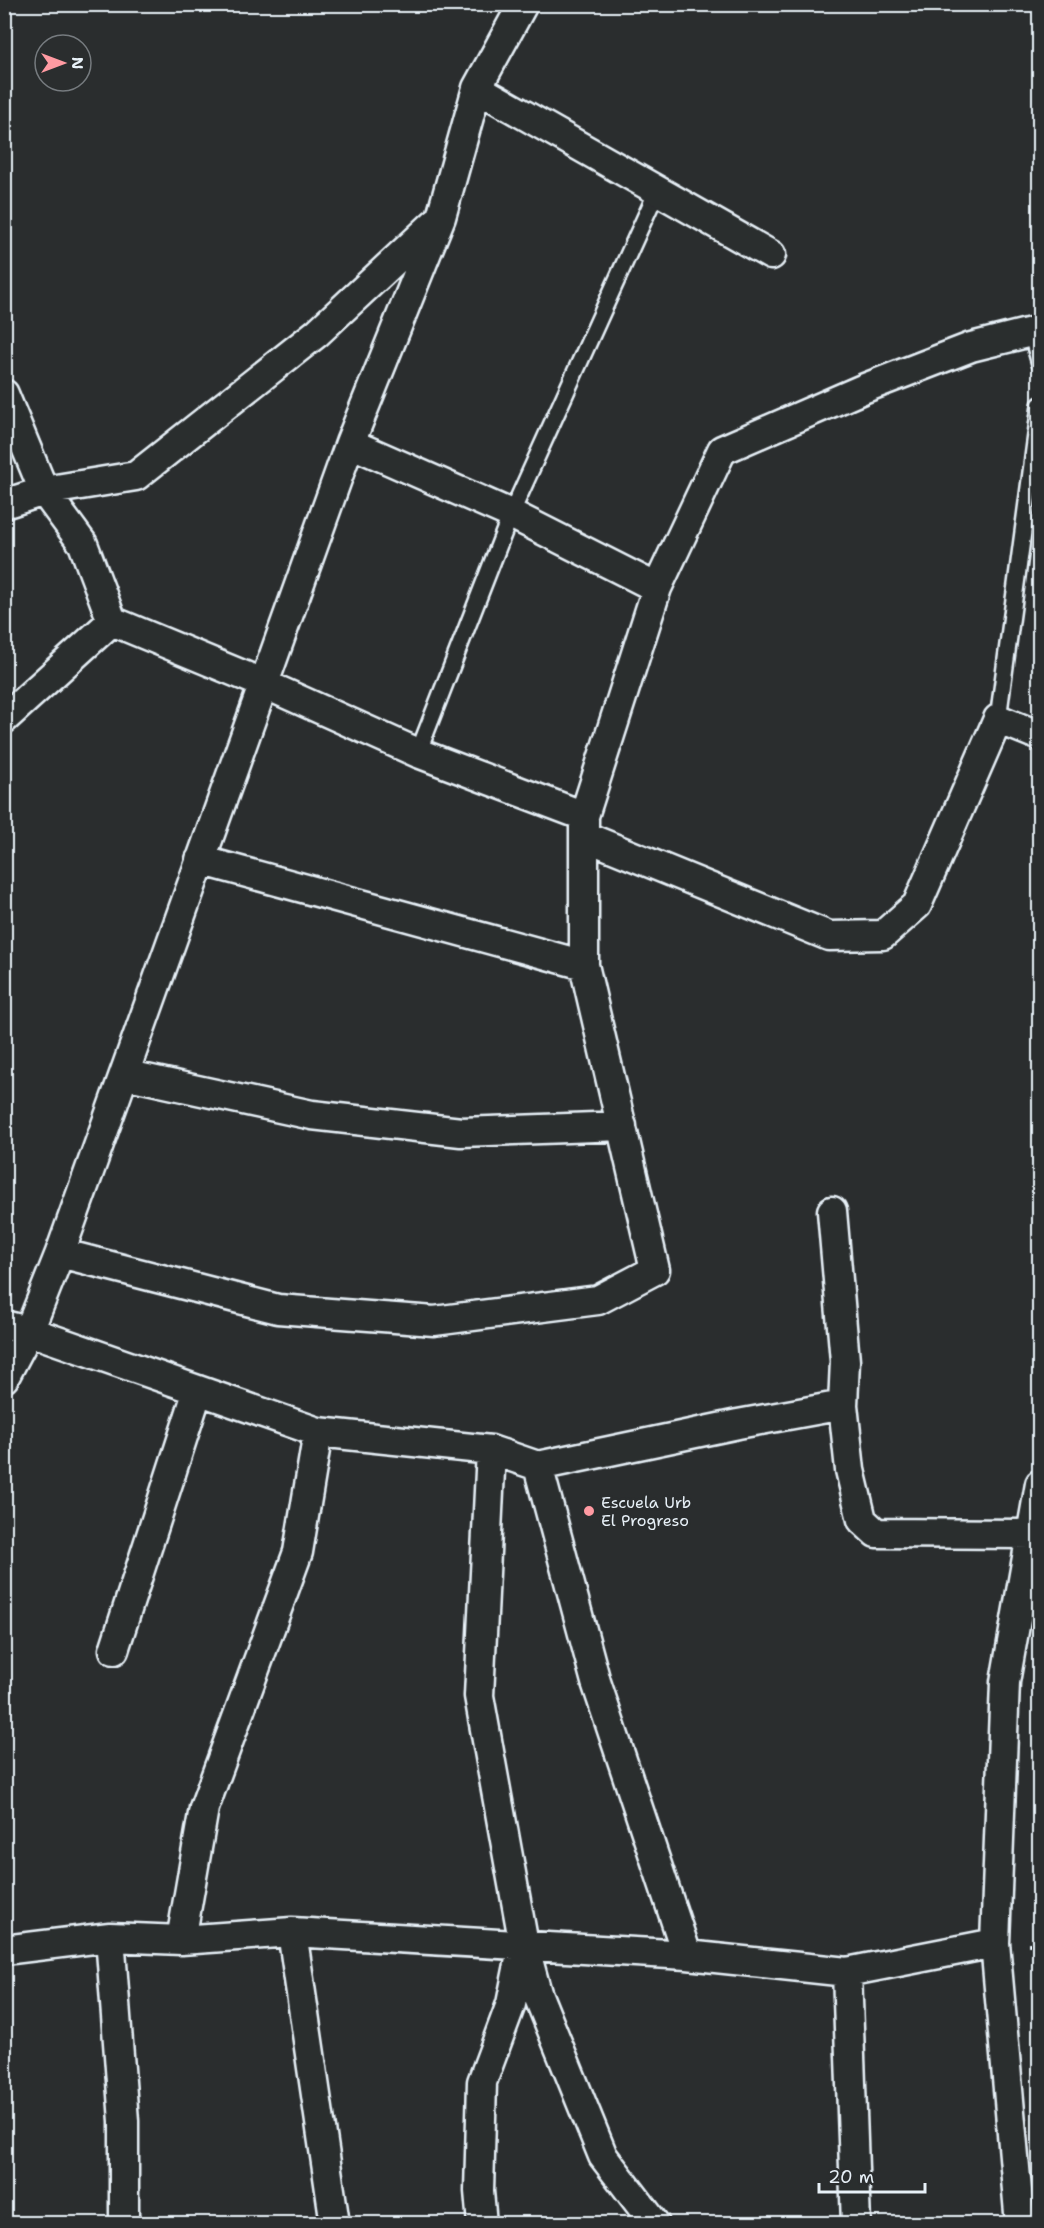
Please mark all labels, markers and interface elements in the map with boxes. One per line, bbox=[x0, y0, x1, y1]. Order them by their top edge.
north arrow bbox=[33, 33, 93, 93]
text: N bbox=[67, 57, 88, 69]
place label: Escuela Urb El Progreso bbox=[601, 1492, 691, 1531]
marker: Escuela Urb El Progreso bbox=[582, 1504, 596, 1518]
scale bar bbox=[819, 2156, 926, 2194]
text: 20 m bbox=[828, 2165, 874, 2189]

